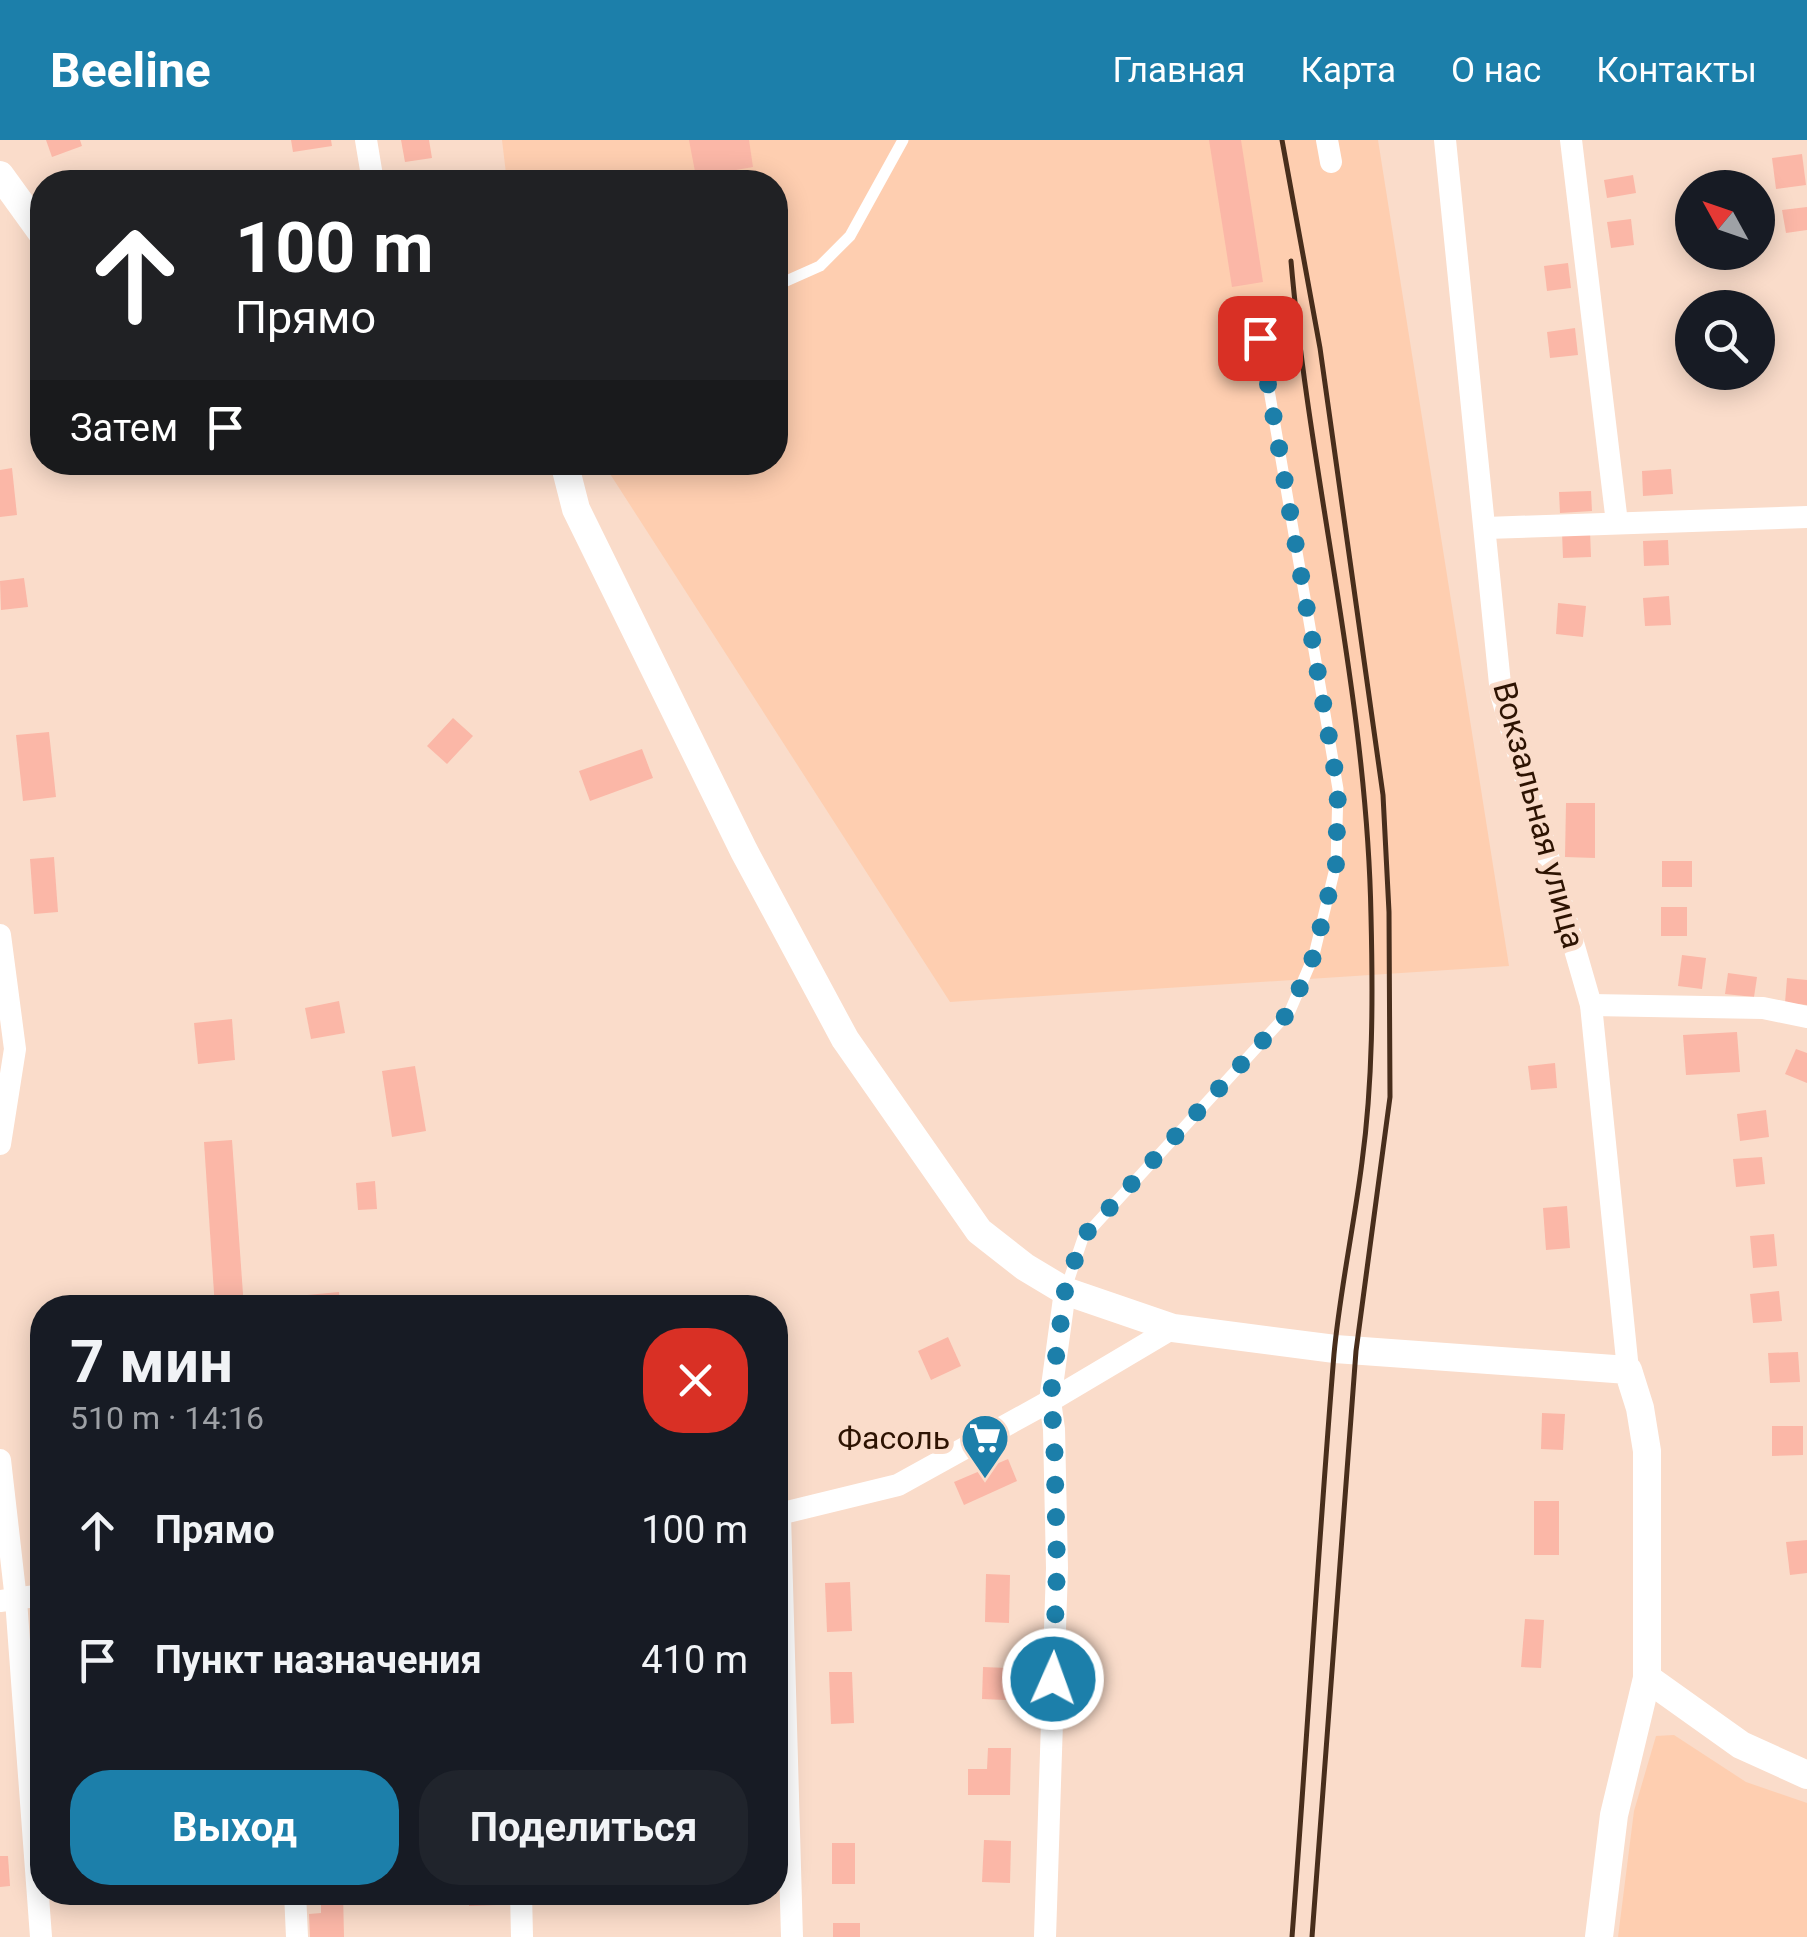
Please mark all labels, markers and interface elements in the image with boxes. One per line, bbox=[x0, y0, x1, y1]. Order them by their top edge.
text: Beeline bbox=[50, 42, 211, 99]
text: Главная bbox=[1113, 50, 1246, 91]
text: Карта bbox=[1301, 50, 1396, 91]
text: О нас bbox=[1451, 50, 1541, 91]
text: Контакты bbox=[1596, 50, 1757, 91]
north arrow bbox=[1675, 170, 1775, 270]
map controls bbox=[1675, 170, 1775, 390]
text: 100 m bbox=[235, 207, 434, 289]
icon: ahead bbox=[70, 210, 200, 340]
button: search bbox=[1675, 290, 1775, 390]
text: Прямо bbox=[235, 291, 376, 344]
pin bbox=[1218, 296, 1303, 381]
icon: arrive bbox=[1233, 311, 1288, 366]
icon: arrive bbox=[198, 400, 253, 455]
text: Затем bbox=[70, 406, 178, 450]
street label: Вокзальная улица bbox=[1485, 678, 1593, 952]
text: 7 мин bbox=[70, 1326, 233, 1397]
button: close bbox=[643, 1328, 748, 1433]
text: 510 m · 14:16 bbox=[70, 1399, 264, 1437]
supermarket icon: Фасоль bbox=[959, 1412, 1011, 1480]
place label: Фасоль bbox=[837, 1419, 950, 1457]
icon: ahead bbox=[70, 1503, 125, 1558]
text: Прямо bbox=[155, 1508, 275, 1552]
text: 100 m bbox=[641, 1508, 748, 1552]
position arrow bbox=[1001, 1627, 1105, 1731]
icon: arrive bbox=[70, 1633, 125, 1688]
text: Пункт назначения bbox=[155, 1638, 482, 1682]
text: 410 m bbox=[641, 1638, 748, 1682]
button: Выход bbox=[70, 1770, 399, 1885]
button: Поделиться bbox=[419, 1770, 748, 1885]

